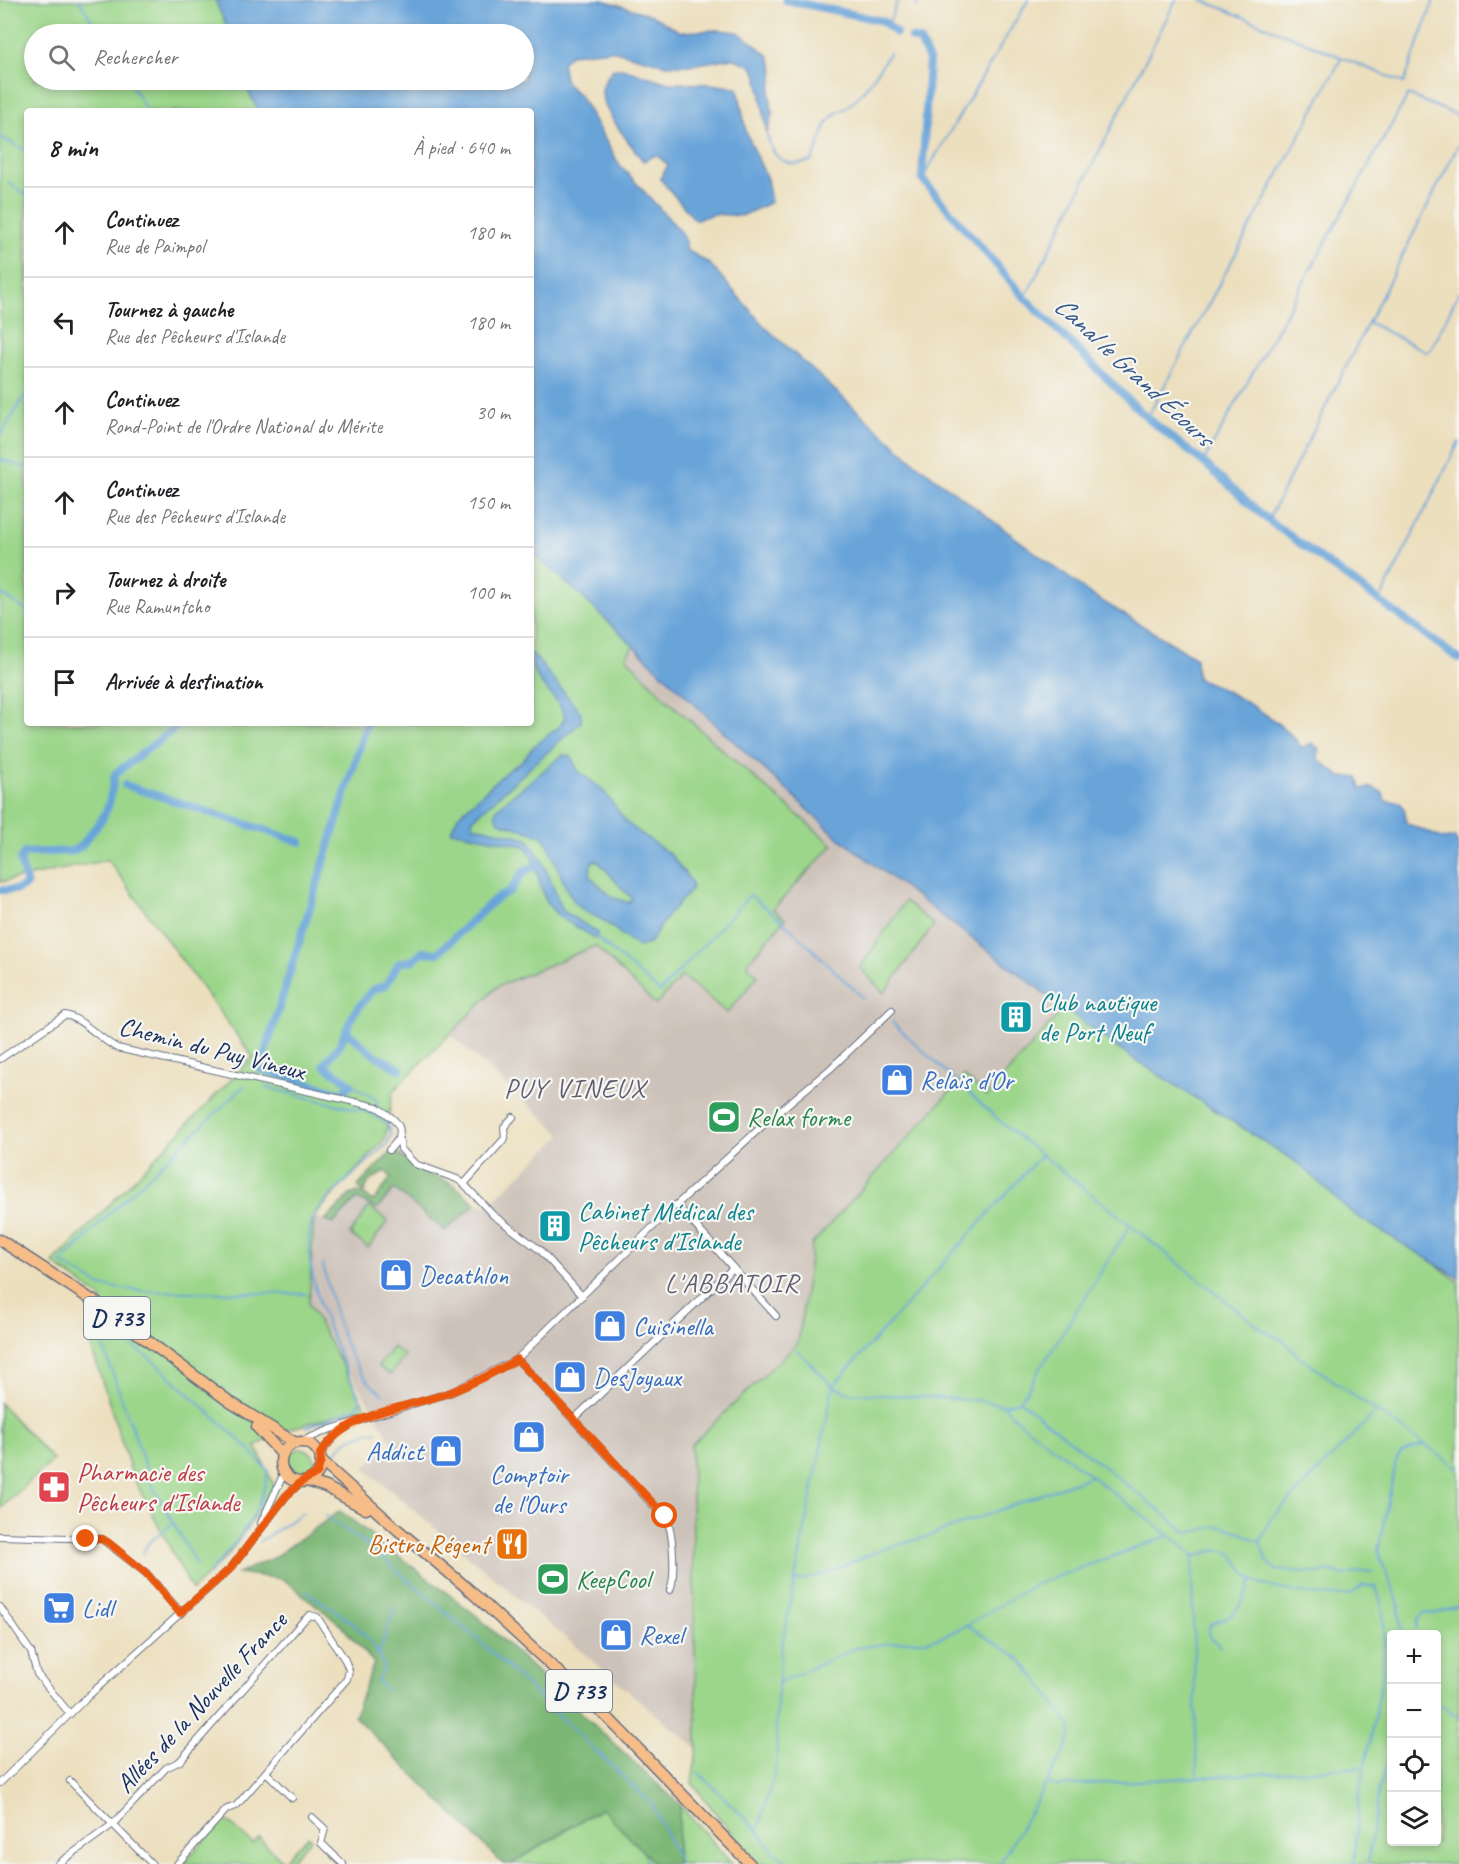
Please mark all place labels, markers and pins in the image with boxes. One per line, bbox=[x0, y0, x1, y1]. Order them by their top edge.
place label: Club nautique de Port Neuf bbox=[1039, 986, 1158, 1049]
building icon: Club nautique de Port Neuf bbox=[998, 999, 1034, 1035]
shop icon: Relais d'Or bbox=[879, 1062, 915, 1098]
place label: Relais d'Or bbox=[920, 1064, 1015, 1097]
sports icon: Relax forme bbox=[706, 1099, 742, 1135]
place label: Relax forme bbox=[747, 1101, 852, 1134]
place label: Cabinet Médical des Pêcheurs d'Islande bbox=[578, 1195, 755, 1258]
building icon: Cabinet Médical des Pêcheurs d'Islande bbox=[537, 1208, 573, 1244]
shop icon: Decathlon bbox=[378, 1257, 414, 1293]
place label: Decathlon bbox=[419, 1259, 508, 1292]
shop icon: Cuisinella bbox=[592, 1308, 628, 1344]
place label: Cuisinella bbox=[633, 1310, 714, 1343]
shop icon: DesJoyaux bbox=[552, 1359, 588, 1395]
place label: DesJoyaux bbox=[593, 1361, 683, 1394]
shop icon: Comptoir de l'Ours bbox=[511, 1419, 547, 1455]
shop icon: Addict bbox=[428, 1433, 464, 1469]
place label: Addict bbox=[366, 1435, 425, 1468]
place label: Pharmacie des Pêcheurs d'Islande bbox=[77, 1456, 241, 1519]
place label: Comptoir de l'Ours bbox=[490, 1458, 571, 1521]
pharmacy icon: Pharmacie des Pêcheurs d'Islande bbox=[36, 1469, 72, 1505]
restaurant icon: Bistro Régent bbox=[494, 1526, 530, 1562]
place label: Bistro Régent bbox=[368, 1528, 492, 1561]
sports icon: KeepCool bbox=[535, 1561, 571, 1597]
place label: KeepCool bbox=[576, 1563, 655, 1596]
supermarket icon: Lidl bbox=[41, 1590, 77, 1626]
place label: Lidl bbox=[82, 1592, 117, 1625]
shop icon: Rexel bbox=[598, 1617, 634, 1653]
place label: Rexel bbox=[639, 1619, 688, 1652]

